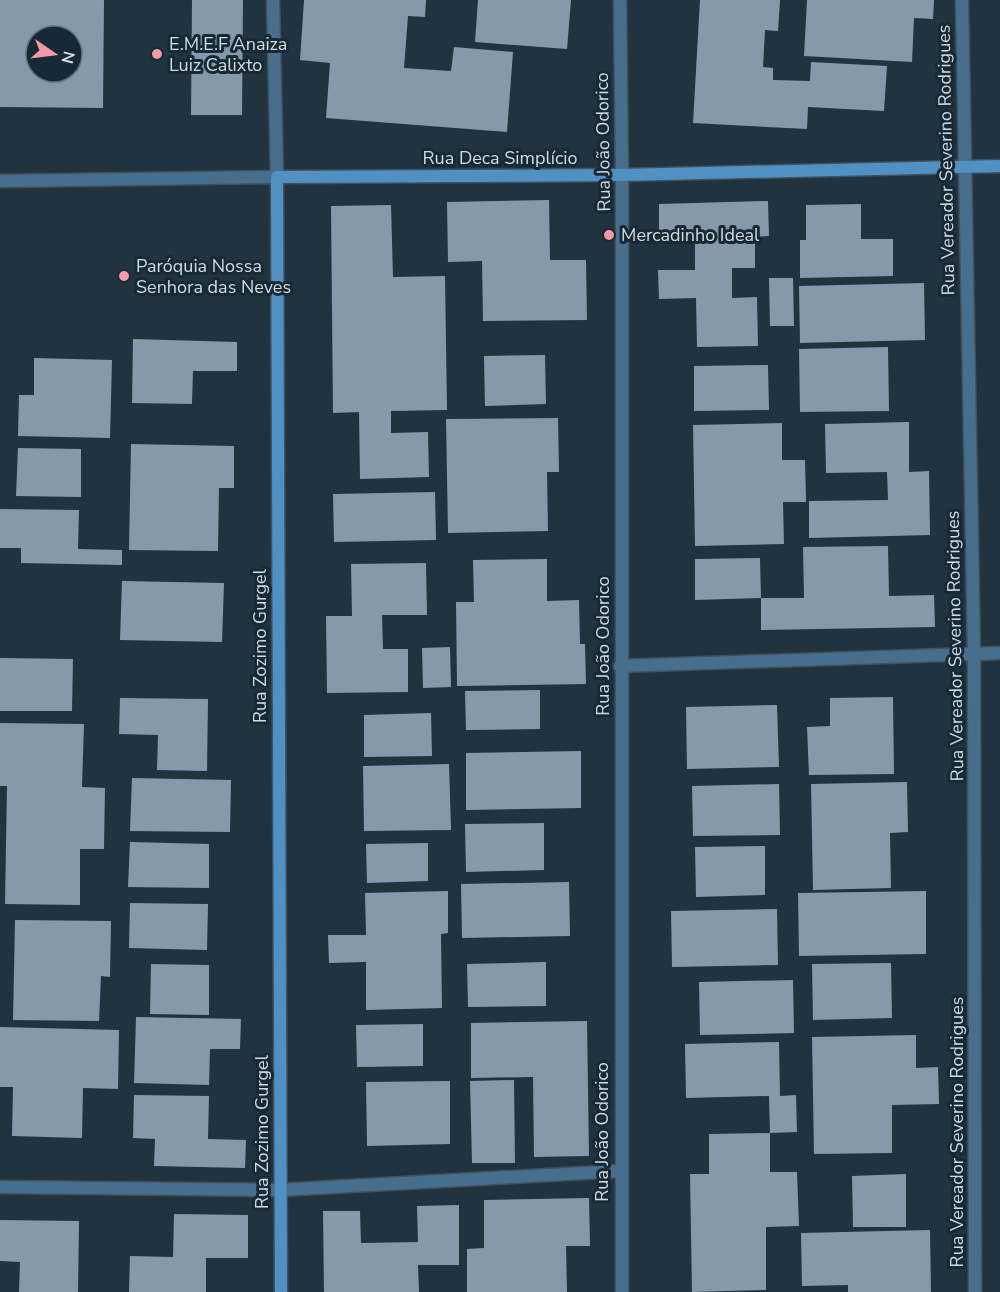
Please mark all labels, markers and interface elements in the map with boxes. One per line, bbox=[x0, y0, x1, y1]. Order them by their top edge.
north arrow bbox=[24, 24, 84, 84]
street label: Rua Vereador Severino Rodrigues bbox=[932, 24, 960, 296]
place label: E.M.E.F Anaiza Luiz Calixto bbox=[169, 32, 287, 77]
marker: E.M.E.F Anaiza Luiz Calixto bbox=[150, 47, 164, 61]
text: N bbox=[55, 49, 80, 66]
street label: Rua João Odorico bbox=[590, 72, 616, 212]
street label: Rua Deca Simplício bbox=[423, 146, 577, 170]
place label: Mercadinho Ideal bbox=[621, 223, 760, 247]
marker: Mercadinho Ideal bbox=[602, 228, 616, 242]
place label: Paróquia Nossa Senhora das Neves bbox=[136, 254, 291, 299]
marker: Paróquia Nossa Senhora das Neves bbox=[117, 269, 131, 283]
street label: Rua Vereador Severino Rodrigues bbox=[941, 510, 969, 782]
street label: Rua Zozimo Gurgel bbox=[248, 568, 272, 723]
street label: Rua João Odorico bbox=[591, 576, 615, 716]
street label: Rua Vereador Severino Rodrigues bbox=[945, 997, 969, 1267]
street label: Rua Zozimo Gurgel bbox=[250, 1054, 274, 1209]
street label: Rua João Odorico bbox=[590, 1062, 614, 1202]

